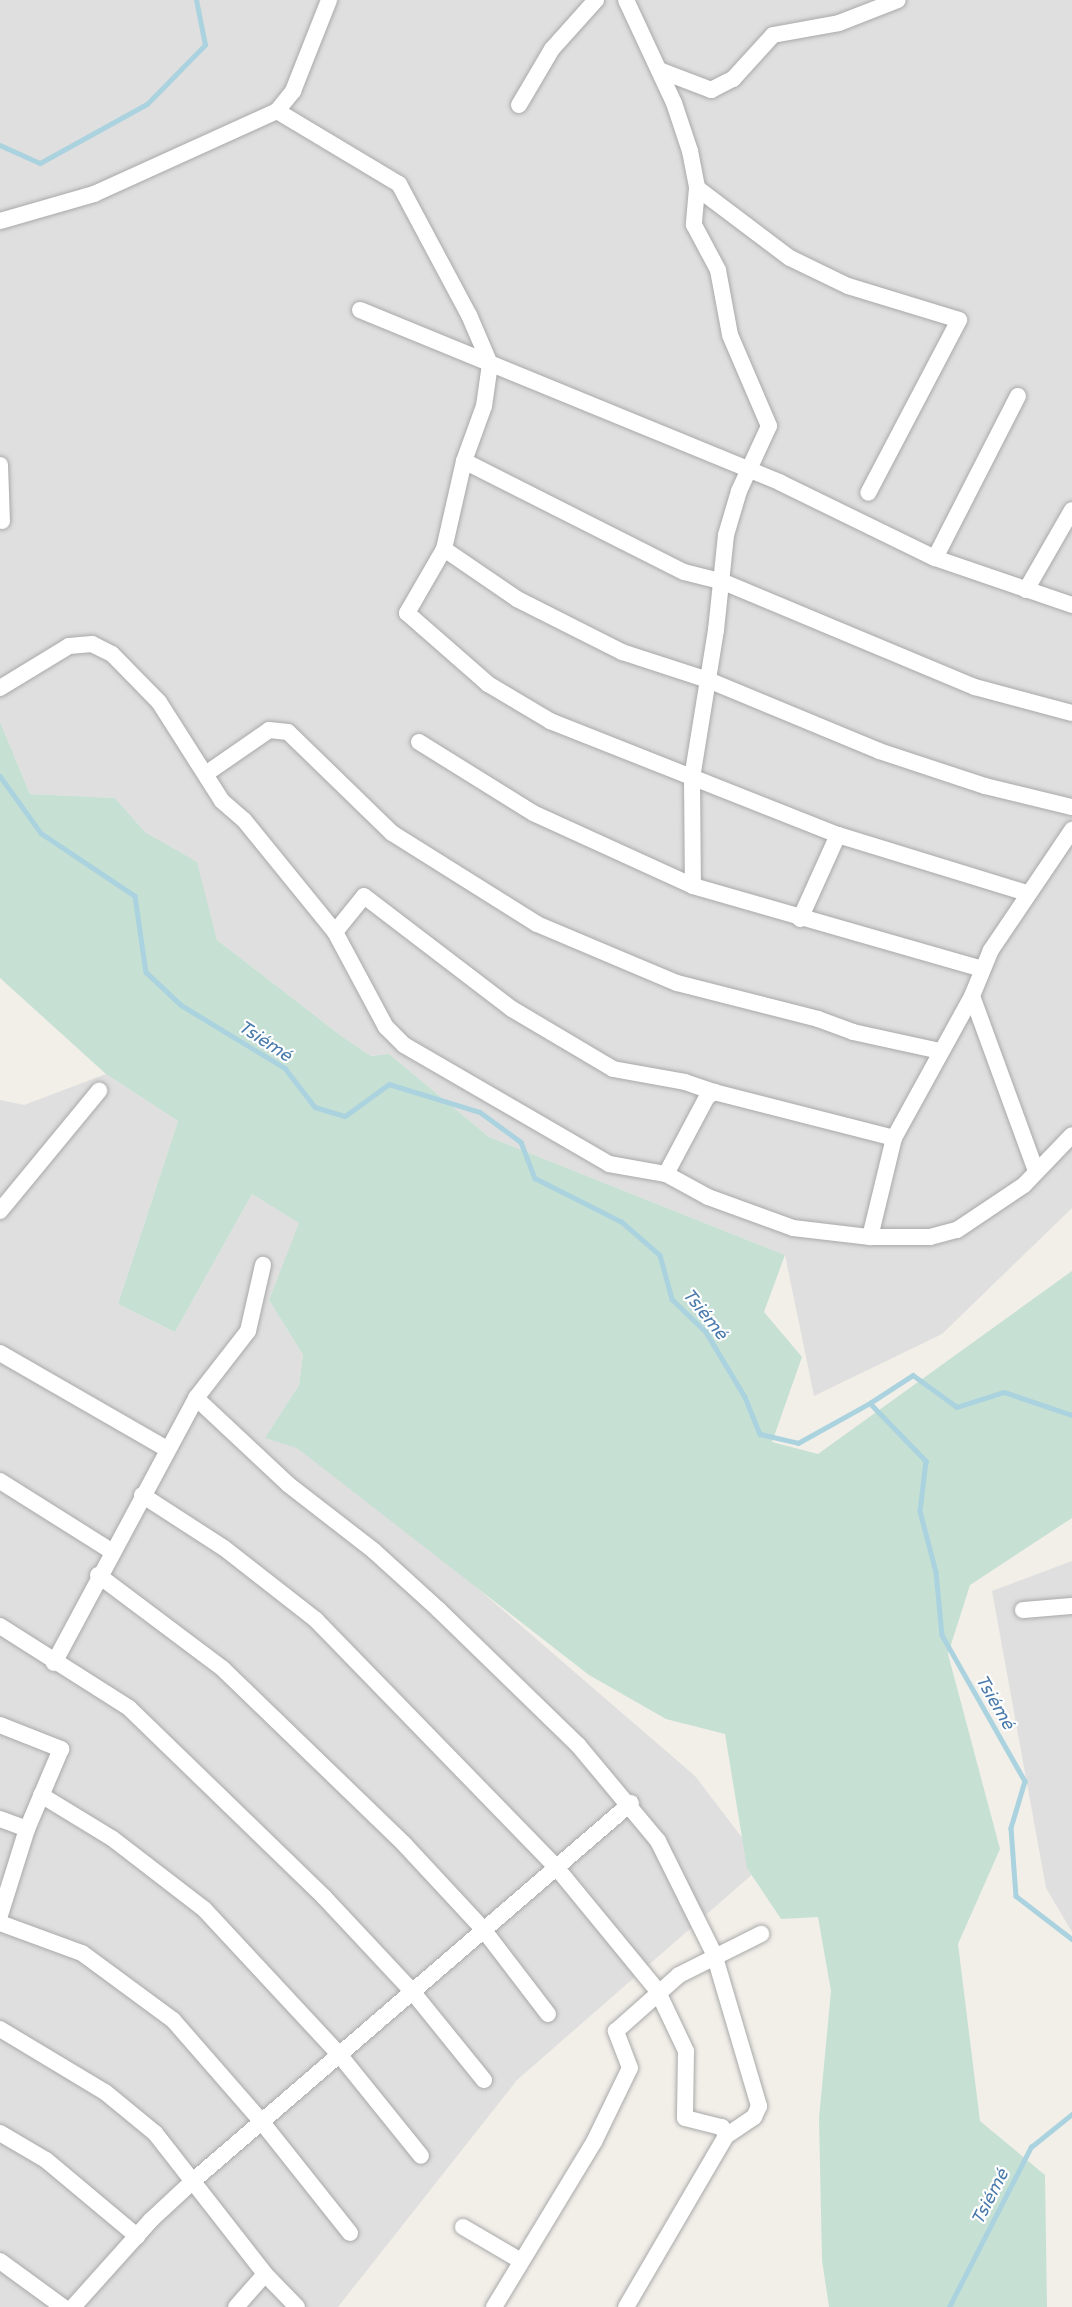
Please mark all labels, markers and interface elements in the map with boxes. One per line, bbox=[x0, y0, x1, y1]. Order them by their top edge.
water label: Tsiémé bbox=[234, 1016, 296, 1066]
water label: Tsiémé bbox=[678, 1284, 732, 1344]
water label: Tsiémé bbox=[971, 1671, 1019, 1733]
water label: Tsiémé bbox=[967, 2166, 1013, 2228]

